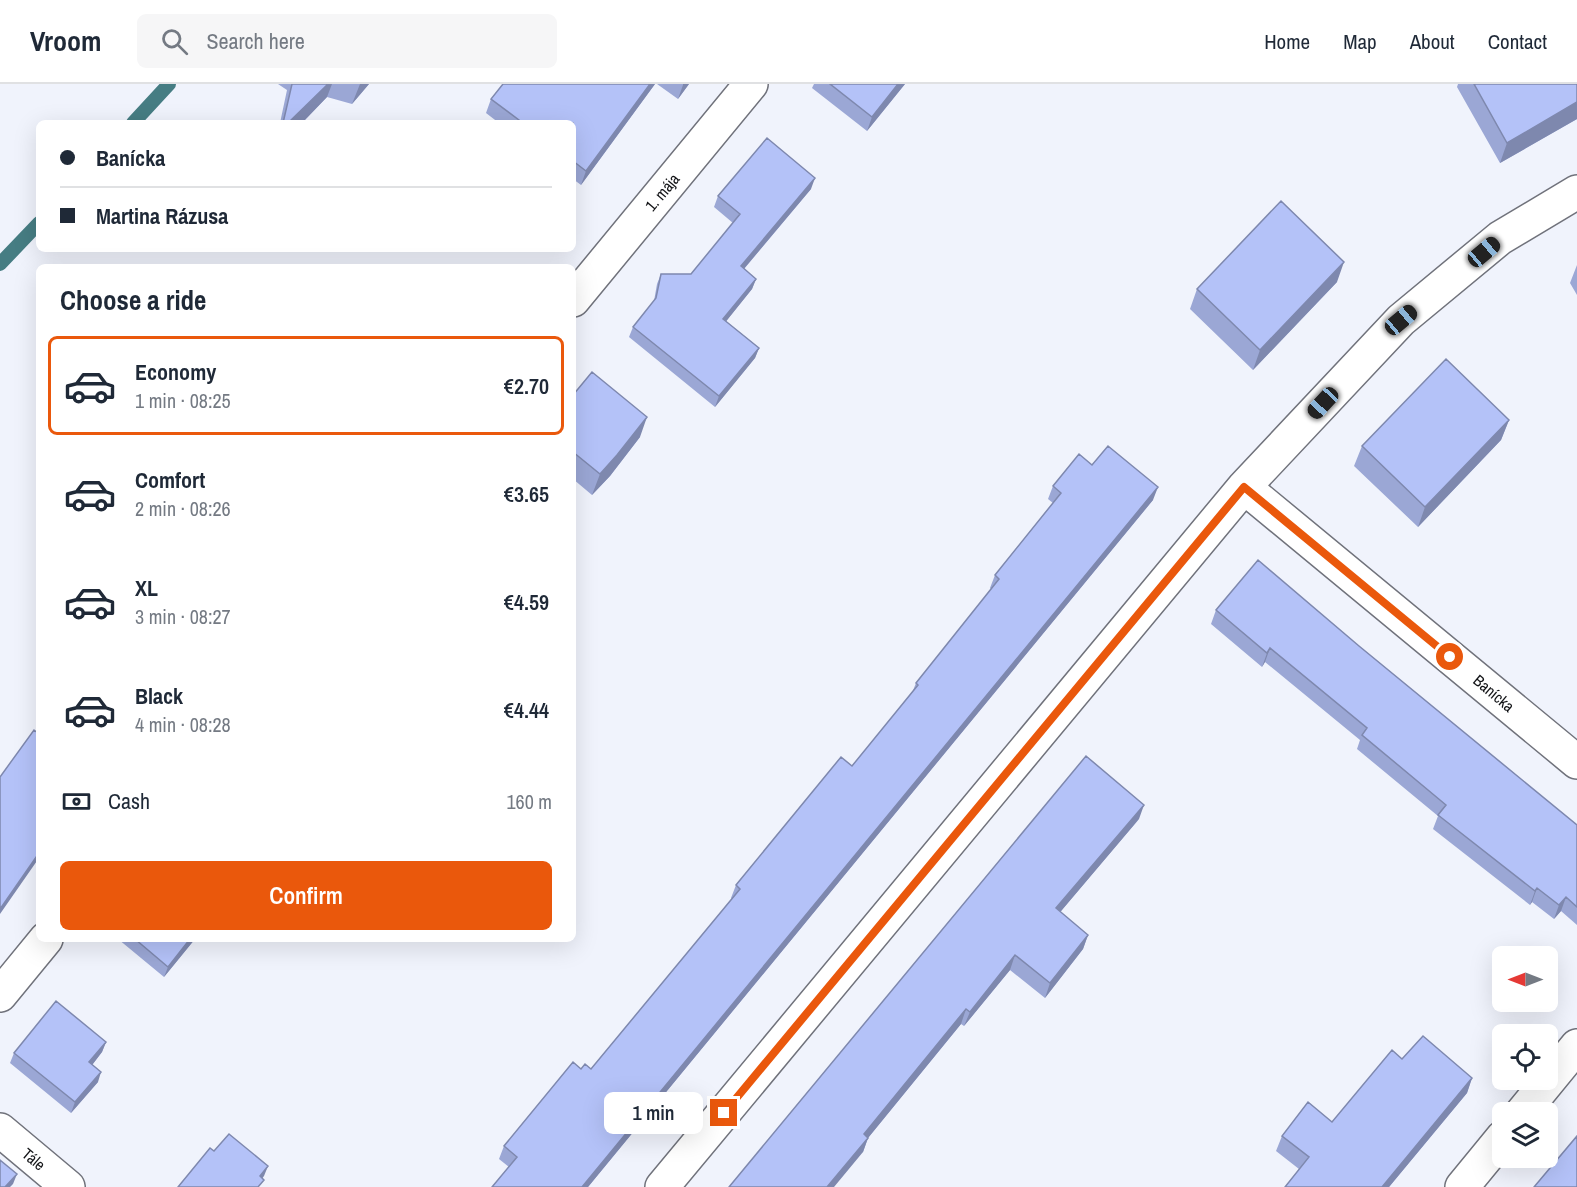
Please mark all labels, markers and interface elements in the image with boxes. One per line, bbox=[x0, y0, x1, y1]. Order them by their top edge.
search box bbox=[137, 14, 557, 68]
text: Vroom bbox=[30, 22, 101, 60]
icon: search bbox=[158, 25, 191, 58]
text: Search here bbox=[206, 26, 305, 56]
text: Home bbox=[1264, 27, 1310, 56]
text: Map bbox=[1343, 27, 1377, 56]
text: About bbox=[1410, 27, 1455, 56]
text: Contact bbox=[1488, 27, 1547, 56]
text: Banícka bbox=[96, 143, 165, 173]
street label: 1. mája bbox=[640, 168, 685, 216]
text: Martina Rázusa bbox=[96, 201, 228, 231]
car bbox=[1464, 234, 1504, 270]
text: Choose a ride bbox=[60, 282, 206, 318]
car bbox=[1381, 302, 1421, 338]
text: Economy bbox=[135, 357, 216, 387]
icon: car bbox=[63, 359, 117, 413]
text: €2.70 bbox=[504, 371, 549, 401]
car bbox=[1304, 384, 1342, 422]
text: 1 min · 08:25 bbox=[135, 387, 231, 414]
text: Comfort bbox=[135, 465, 205, 495]
icon: car bbox=[63, 467, 117, 521]
text: €3.65 bbox=[504, 479, 549, 509]
text: 2 min · 08:26 bbox=[135, 495, 231, 522]
text: XL bbox=[135, 573, 158, 603]
icon: car bbox=[63, 575, 117, 629]
text: €4.59 bbox=[504, 587, 549, 617]
text: 3 min · 08:27 bbox=[135, 603, 231, 630]
route start bbox=[1436, 643, 1463, 670]
street label: Banícka bbox=[1469, 669, 1520, 717]
text: Black bbox=[135, 681, 183, 711]
icon: car bbox=[63, 683, 117, 737]
text: €4.44 bbox=[504, 695, 549, 725]
text: 4 min · 08:28 bbox=[135, 711, 231, 738]
icon: cash bbox=[60, 785, 93, 818]
text: Cash bbox=[108, 786, 150, 816]
text: 160 m bbox=[506, 788, 552, 815]
button: Confirm bbox=[60, 861, 552, 930]
north arrow bbox=[1492, 946, 1558, 1012]
map controls bbox=[1492, 946, 1558, 1168]
button: locate bbox=[1492, 1024, 1558, 1090]
callout: 1 min bbox=[604, 1092, 703, 1134]
text: 1 min bbox=[632, 1099, 675, 1126]
route end bbox=[710, 1099, 737, 1126]
button: layers bbox=[1492, 1102, 1558, 1168]
street label: Tále bbox=[18, 1143, 50, 1175]

